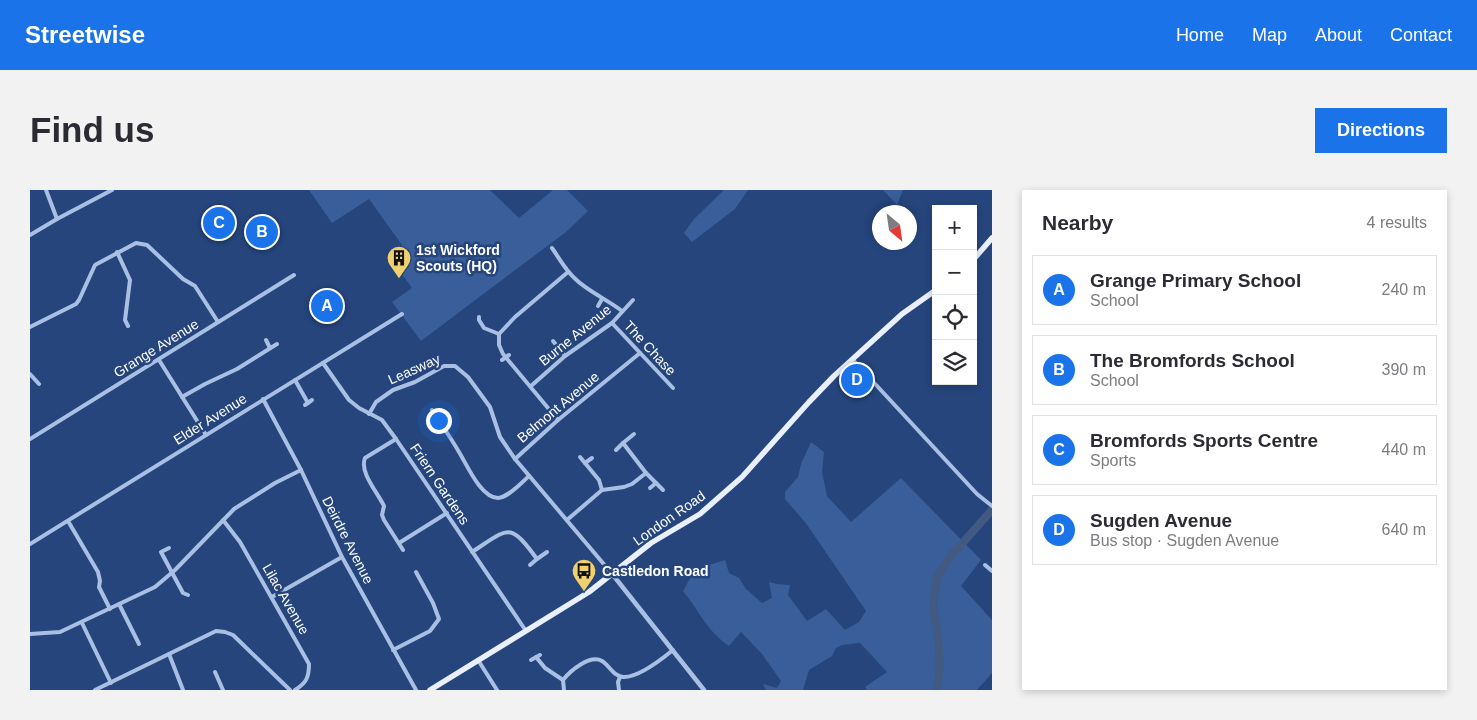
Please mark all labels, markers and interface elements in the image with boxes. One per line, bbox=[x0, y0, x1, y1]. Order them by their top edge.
text: Streetwise bbox=[25, 21, 145, 48]
text: Home bbox=[1176, 25, 1224, 45]
text: Map bbox=[1252, 25, 1287, 45]
text: About bbox=[1315, 25, 1362, 45]
text: Contact bbox=[1390, 25, 1452, 45]
button: Directions bbox=[1315, 108, 1447, 153]
text: Find us bbox=[30, 110, 154, 149]
pin: C bbox=[203, 204, 235, 242]
north arrow bbox=[872, 205, 917, 250]
map controls bbox=[932, 205, 977, 385]
button: + bbox=[932, 205, 977, 250]
text: Nearby bbox=[1042, 211, 1113, 234]
pin: B bbox=[246, 213, 278, 251]
text: 4 results bbox=[1367, 214, 1427, 231]
place label: 1st Wickford Scouts (HQ) bbox=[416, 242, 500, 274]
building icon: 1st Wickford Scouts (HQ) bbox=[386, 245, 412, 279]
button: − bbox=[932, 250, 977, 295]
text: Grange Primary School bbox=[1090, 270, 1301, 291]
text: A bbox=[1053, 281, 1065, 298]
text: 240 m bbox=[1382, 281, 1426, 298]
pin: A bbox=[311, 287, 343, 325]
text: School bbox=[1090, 292, 1139, 309]
button: locate bbox=[932, 295, 977, 340]
street label: Burne Avenue bbox=[536, 301, 614, 369]
street label: Grange Avenue bbox=[111, 315, 202, 380]
street label: The Chase bbox=[621, 318, 679, 379]
button: layers bbox=[932, 340, 977, 385]
street label: Leasway bbox=[386, 350, 442, 388]
text: The Bromfords School bbox=[1090, 350, 1295, 371]
pin: D bbox=[841, 361, 873, 399]
text: B bbox=[1053, 361, 1065, 378]
text: 390 m bbox=[1382, 361, 1426, 378]
street label: Belmont Avenue bbox=[514, 368, 602, 446]
text: School bbox=[1090, 372, 1139, 389]
street label: Elder Avenue bbox=[171, 390, 250, 448]
your location bbox=[426, 408, 452, 434]
text: Bromfords Sports Centre bbox=[1090, 430, 1318, 451]
street label: Friern Gardens bbox=[407, 440, 473, 528]
text: C bbox=[1053, 441, 1065, 458]
text: 440 m bbox=[1382, 441, 1426, 458]
text: Sports bbox=[1090, 452, 1136, 469]
street label: London Road bbox=[630, 487, 708, 549]
street label: Deirdre Avenue bbox=[319, 493, 377, 587]
text: Sugden Avenue bbox=[1090, 510, 1232, 531]
text: D bbox=[1053, 521, 1065, 538]
text: 640 m bbox=[1382, 521, 1426, 538]
text: Bus stop · Sugden Avenue bbox=[1090, 532, 1279, 549]
bus stop icon: Castledon Road bbox=[571, 558, 597, 592]
street label: Lilac Avenue bbox=[259, 561, 313, 637]
place label: Castledon Road bbox=[602, 563, 709, 579]

